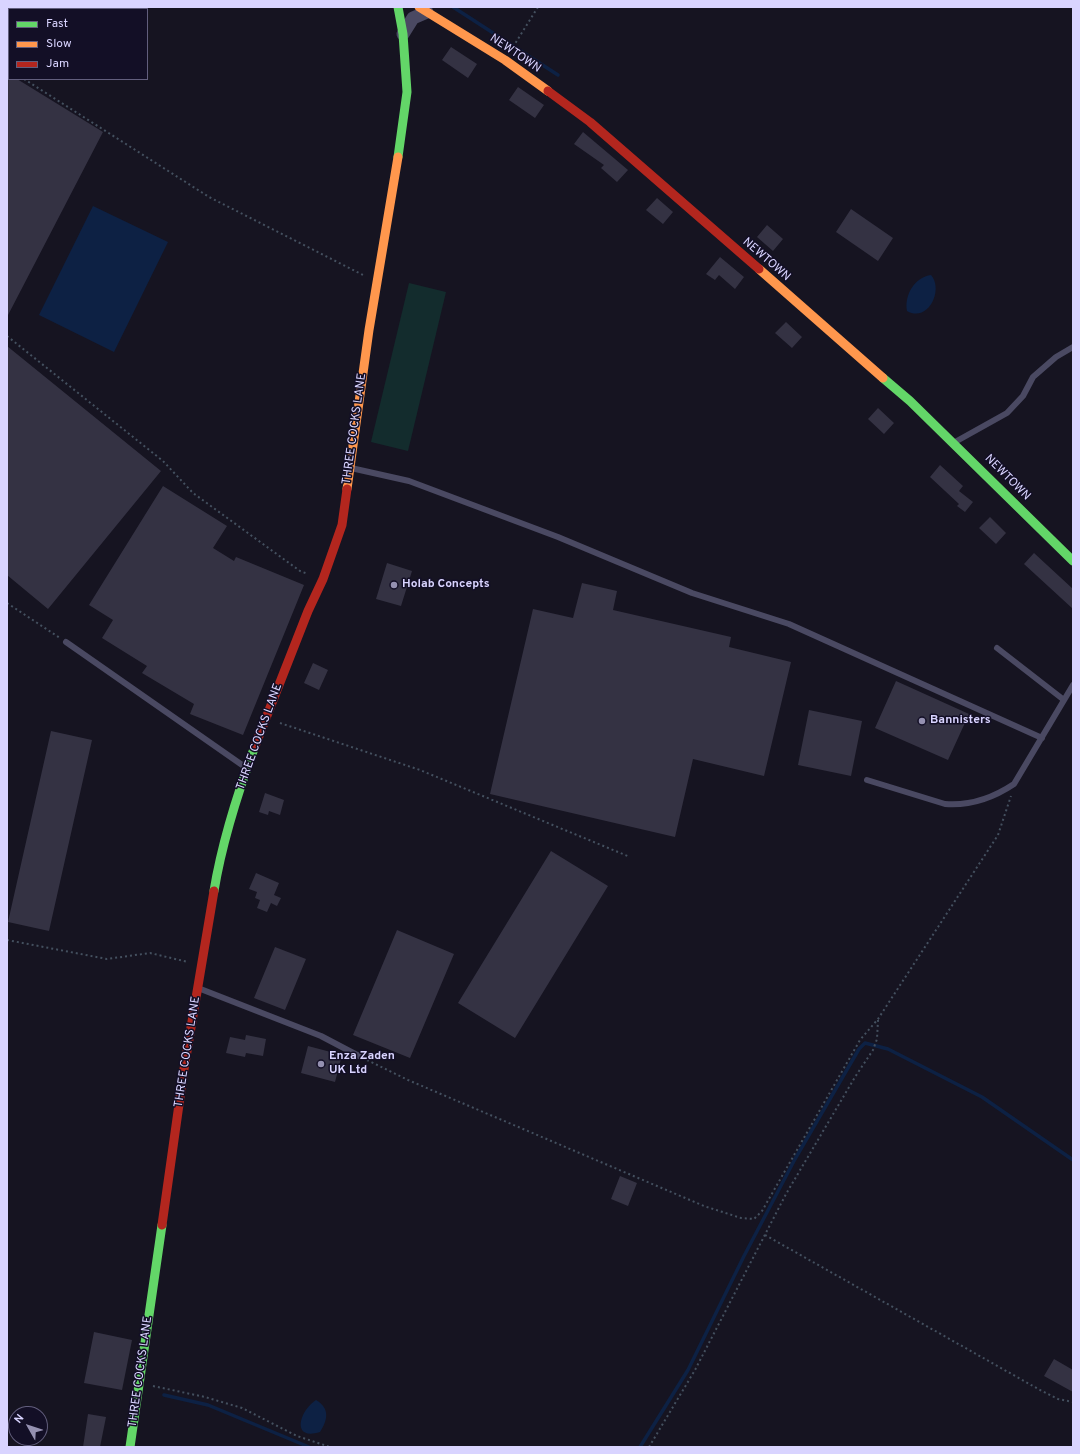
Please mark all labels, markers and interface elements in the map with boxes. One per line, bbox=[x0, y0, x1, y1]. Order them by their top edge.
legend bbox=[8, 8, 148, 80]
text: Fast bbox=[46, 16, 68, 32]
street label: NEWTOWN bbox=[487, 32, 543, 76]
text: Slow bbox=[46, 36, 72, 52]
text: Jam bbox=[46, 56, 69, 72]
street label: NEWTOWN bbox=[739, 235, 793, 285]
street label: THREE COCKS LANE bbox=[340, 372, 370, 486]
street label: NEWTOWN bbox=[981, 452, 1033, 504]
place label: Holab Concepts bbox=[402, 578, 490, 592]
marker: Holab Concepts bbox=[389, 580, 399, 590]
street label: THREE COCKS LANE bbox=[234, 682, 286, 792]
place label: Bannisters bbox=[930, 714, 991, 728]
marker: Bannisters bbox=[917, 716, 927, 726]
street label: THREE COCKS LANE bbox=[172, 995, 204, 1109]
place label: Enza Zaden UK Ltd bbox=[329, 1050, 395, 1078]
marker: Enza Zaden UK Ltd bbox=[316, 1059, 326, 1069]
street label: THREE COCKS LANE bbox=[126, 1315, 156, 1429]
north arrow bbox=[8, 1406, 48, 1446]
text: N bbox=[12, 1412, 27, 1427]

